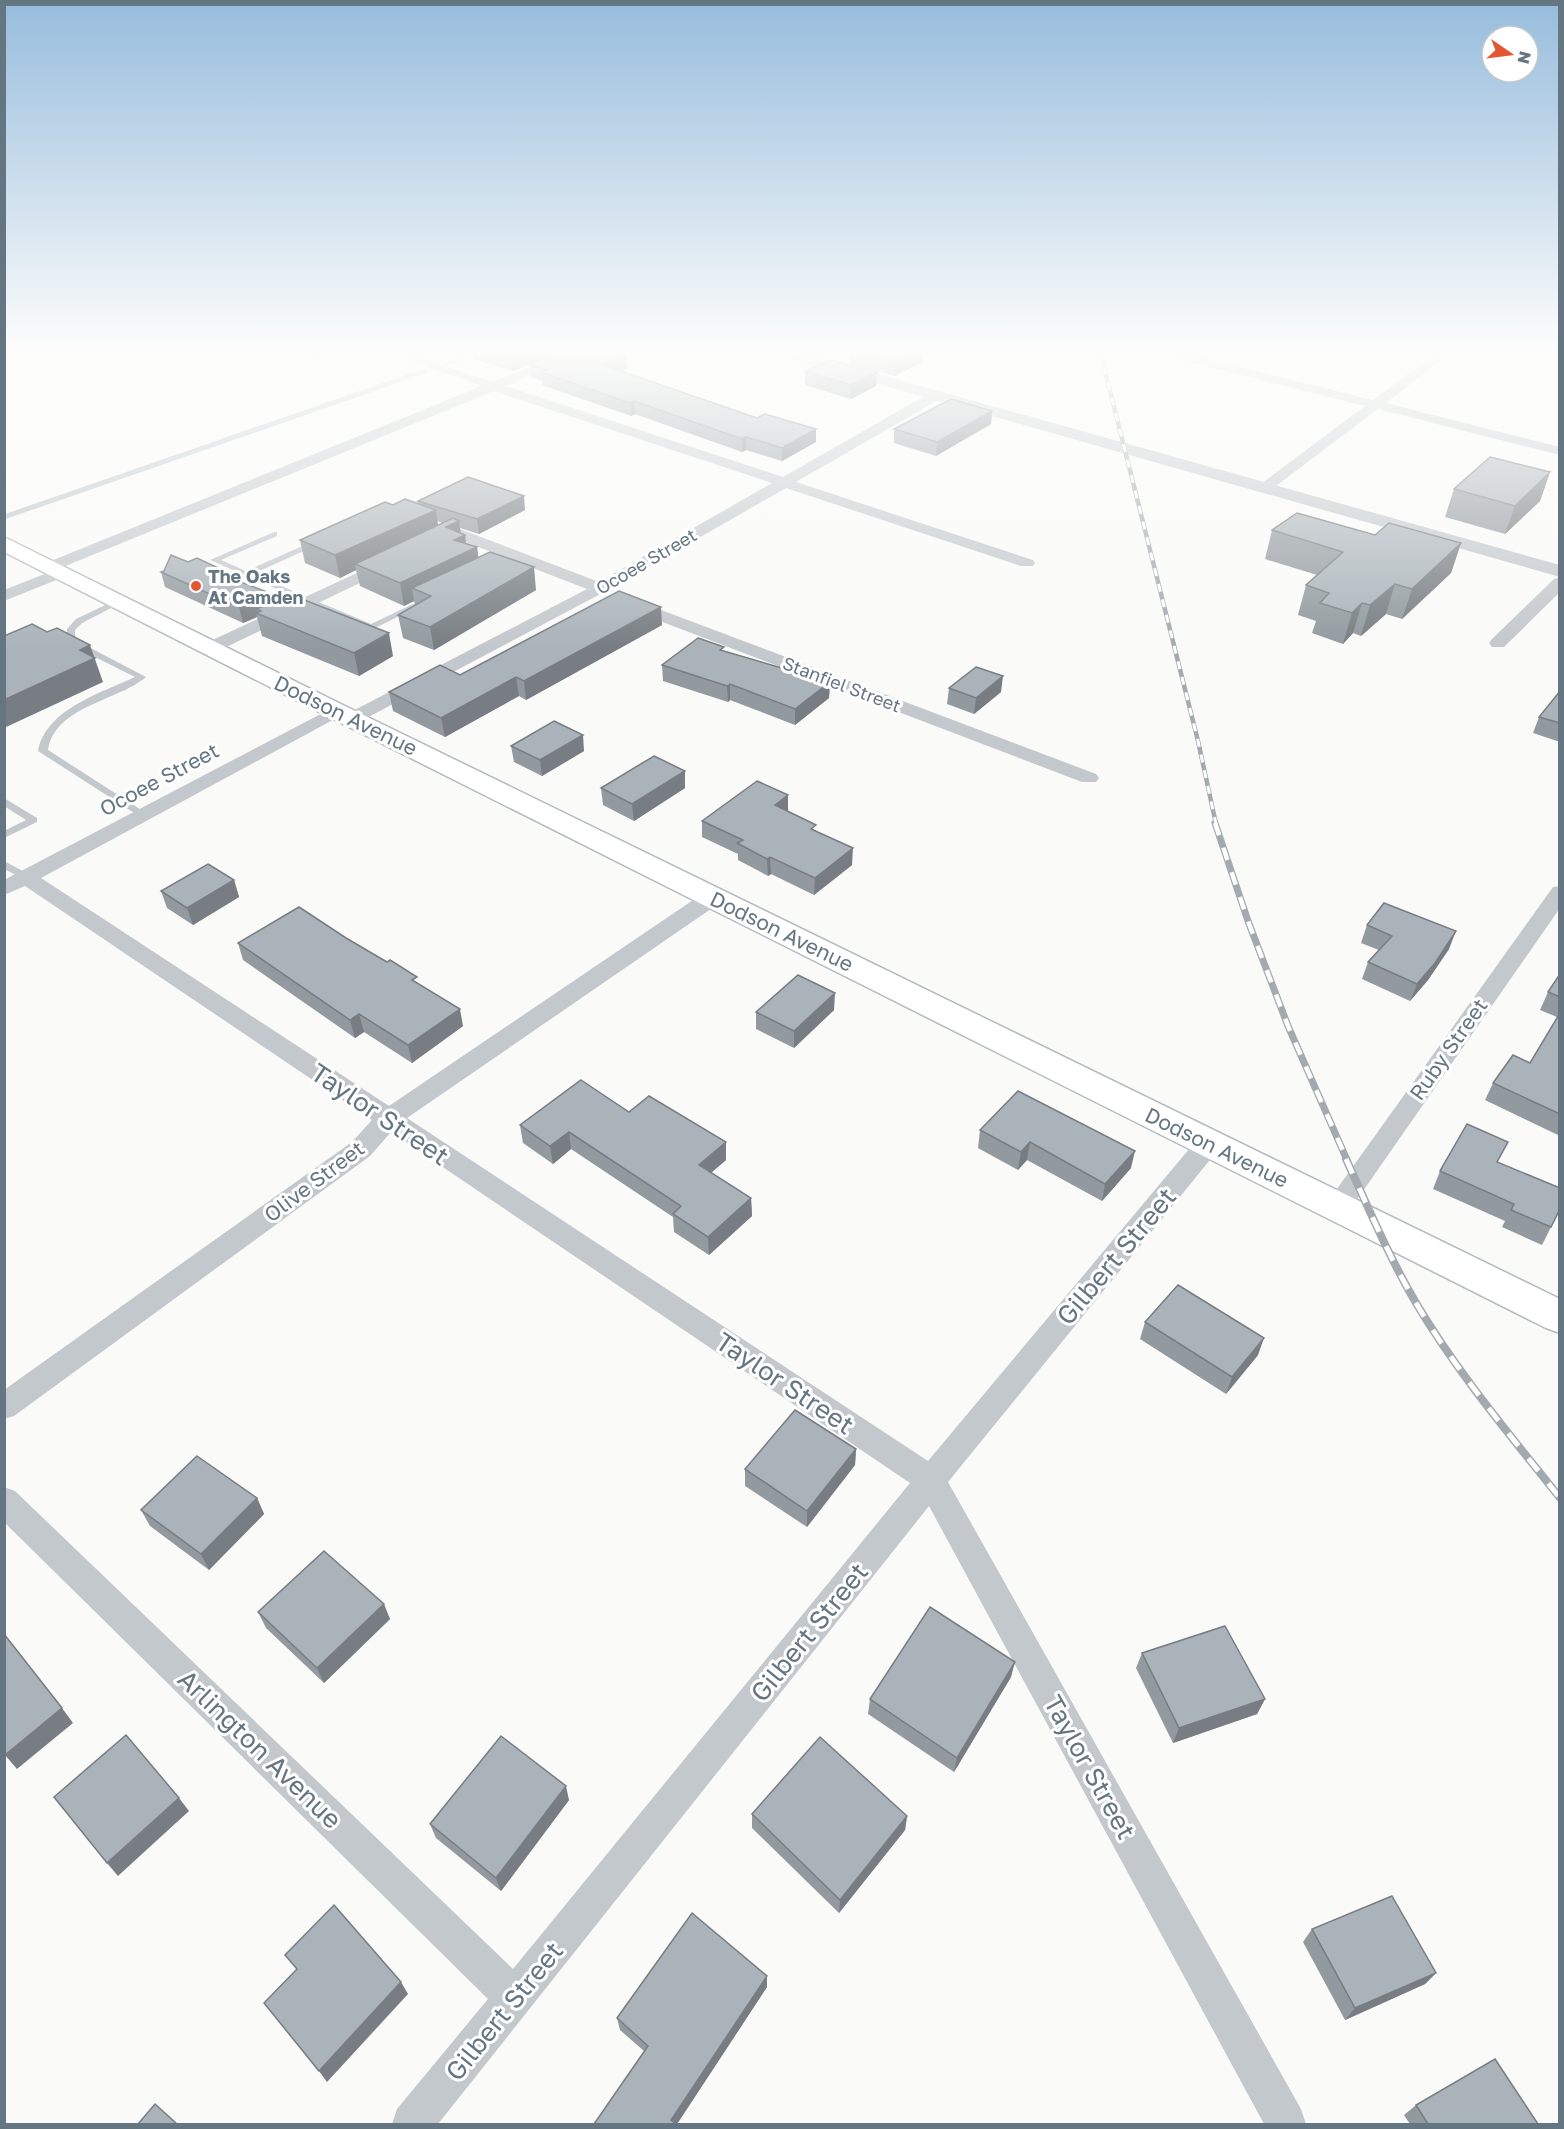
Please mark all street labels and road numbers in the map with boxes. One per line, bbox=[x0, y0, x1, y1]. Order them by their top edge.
street label: Ocoee Street bbox=[592, 523, 700, 599]
street label: Stanfiel Street bbox=[780, 651, 904, 717]
street label: Dodson Avenue bbox=[270, 669, 422, 761]
street label: Ocoee Street bbox=[95, 737, 223, 821]
street label: Dodson Avenue bbox=[706, 885, 858, 977]
street label: Ruby Street bbox=[1403, 993, 1493, 1105]
street label: Taylor Street bbox=[305, 1056, 455, 1172]
street label: Dodson Avenue bbox=[1141, 1101, 1293, 1193]
street label: Olive Street bbox=[259, 1135, 369, 1227]
street label: Gilbert Street bbox=[1050, 1181, 1182, 1331]
street label: Taylor Street bbox=[710, 1325, 860, 1441]
street label: Gilbert Street bbox=[744, 1556, 874, 1708]
street label: Arlington Avenue bbox=[172, 1663, 348, 1835]
street label: Taylor Street bbox=[1038, 1690, 1142, 1844]
street label: Gilbert Street bbox=[439, 1935, 569, 2087]

